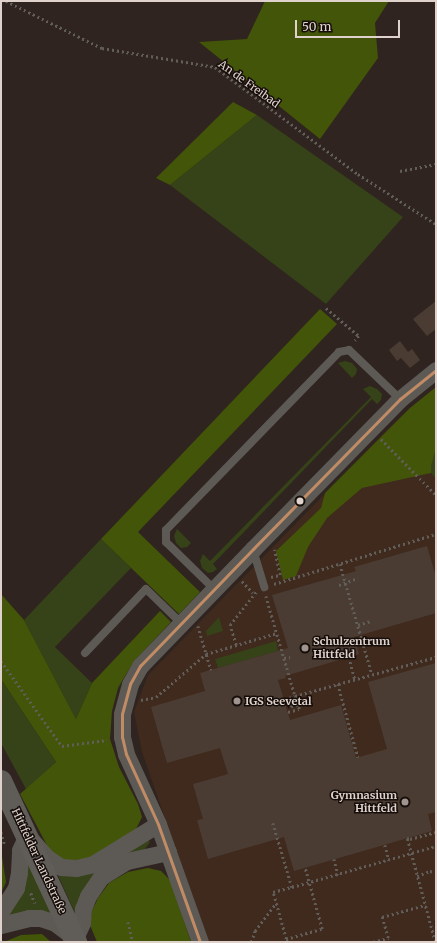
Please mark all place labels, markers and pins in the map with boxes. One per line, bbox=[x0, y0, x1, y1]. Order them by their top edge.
unlabelled marker bbox=[295, 496, 305, 506]
place label: Schulzentrum Hittfeld bbox=[313, 635, 390, 661]
marker: Schulzentrum Hittfeld bbox=[300, 643, 310, 653]
place label: IGS Seevetal bbox=[245, 694, 312, 708]
marker: IGS Seevetal bbox=[232, 696, 242, 706]
place label: Gymnasium Hittfeld bbox=[331, 789, 397, 815]
marker: Gymnasium Hittfeld bbox=[400, 797, 410, 807]

